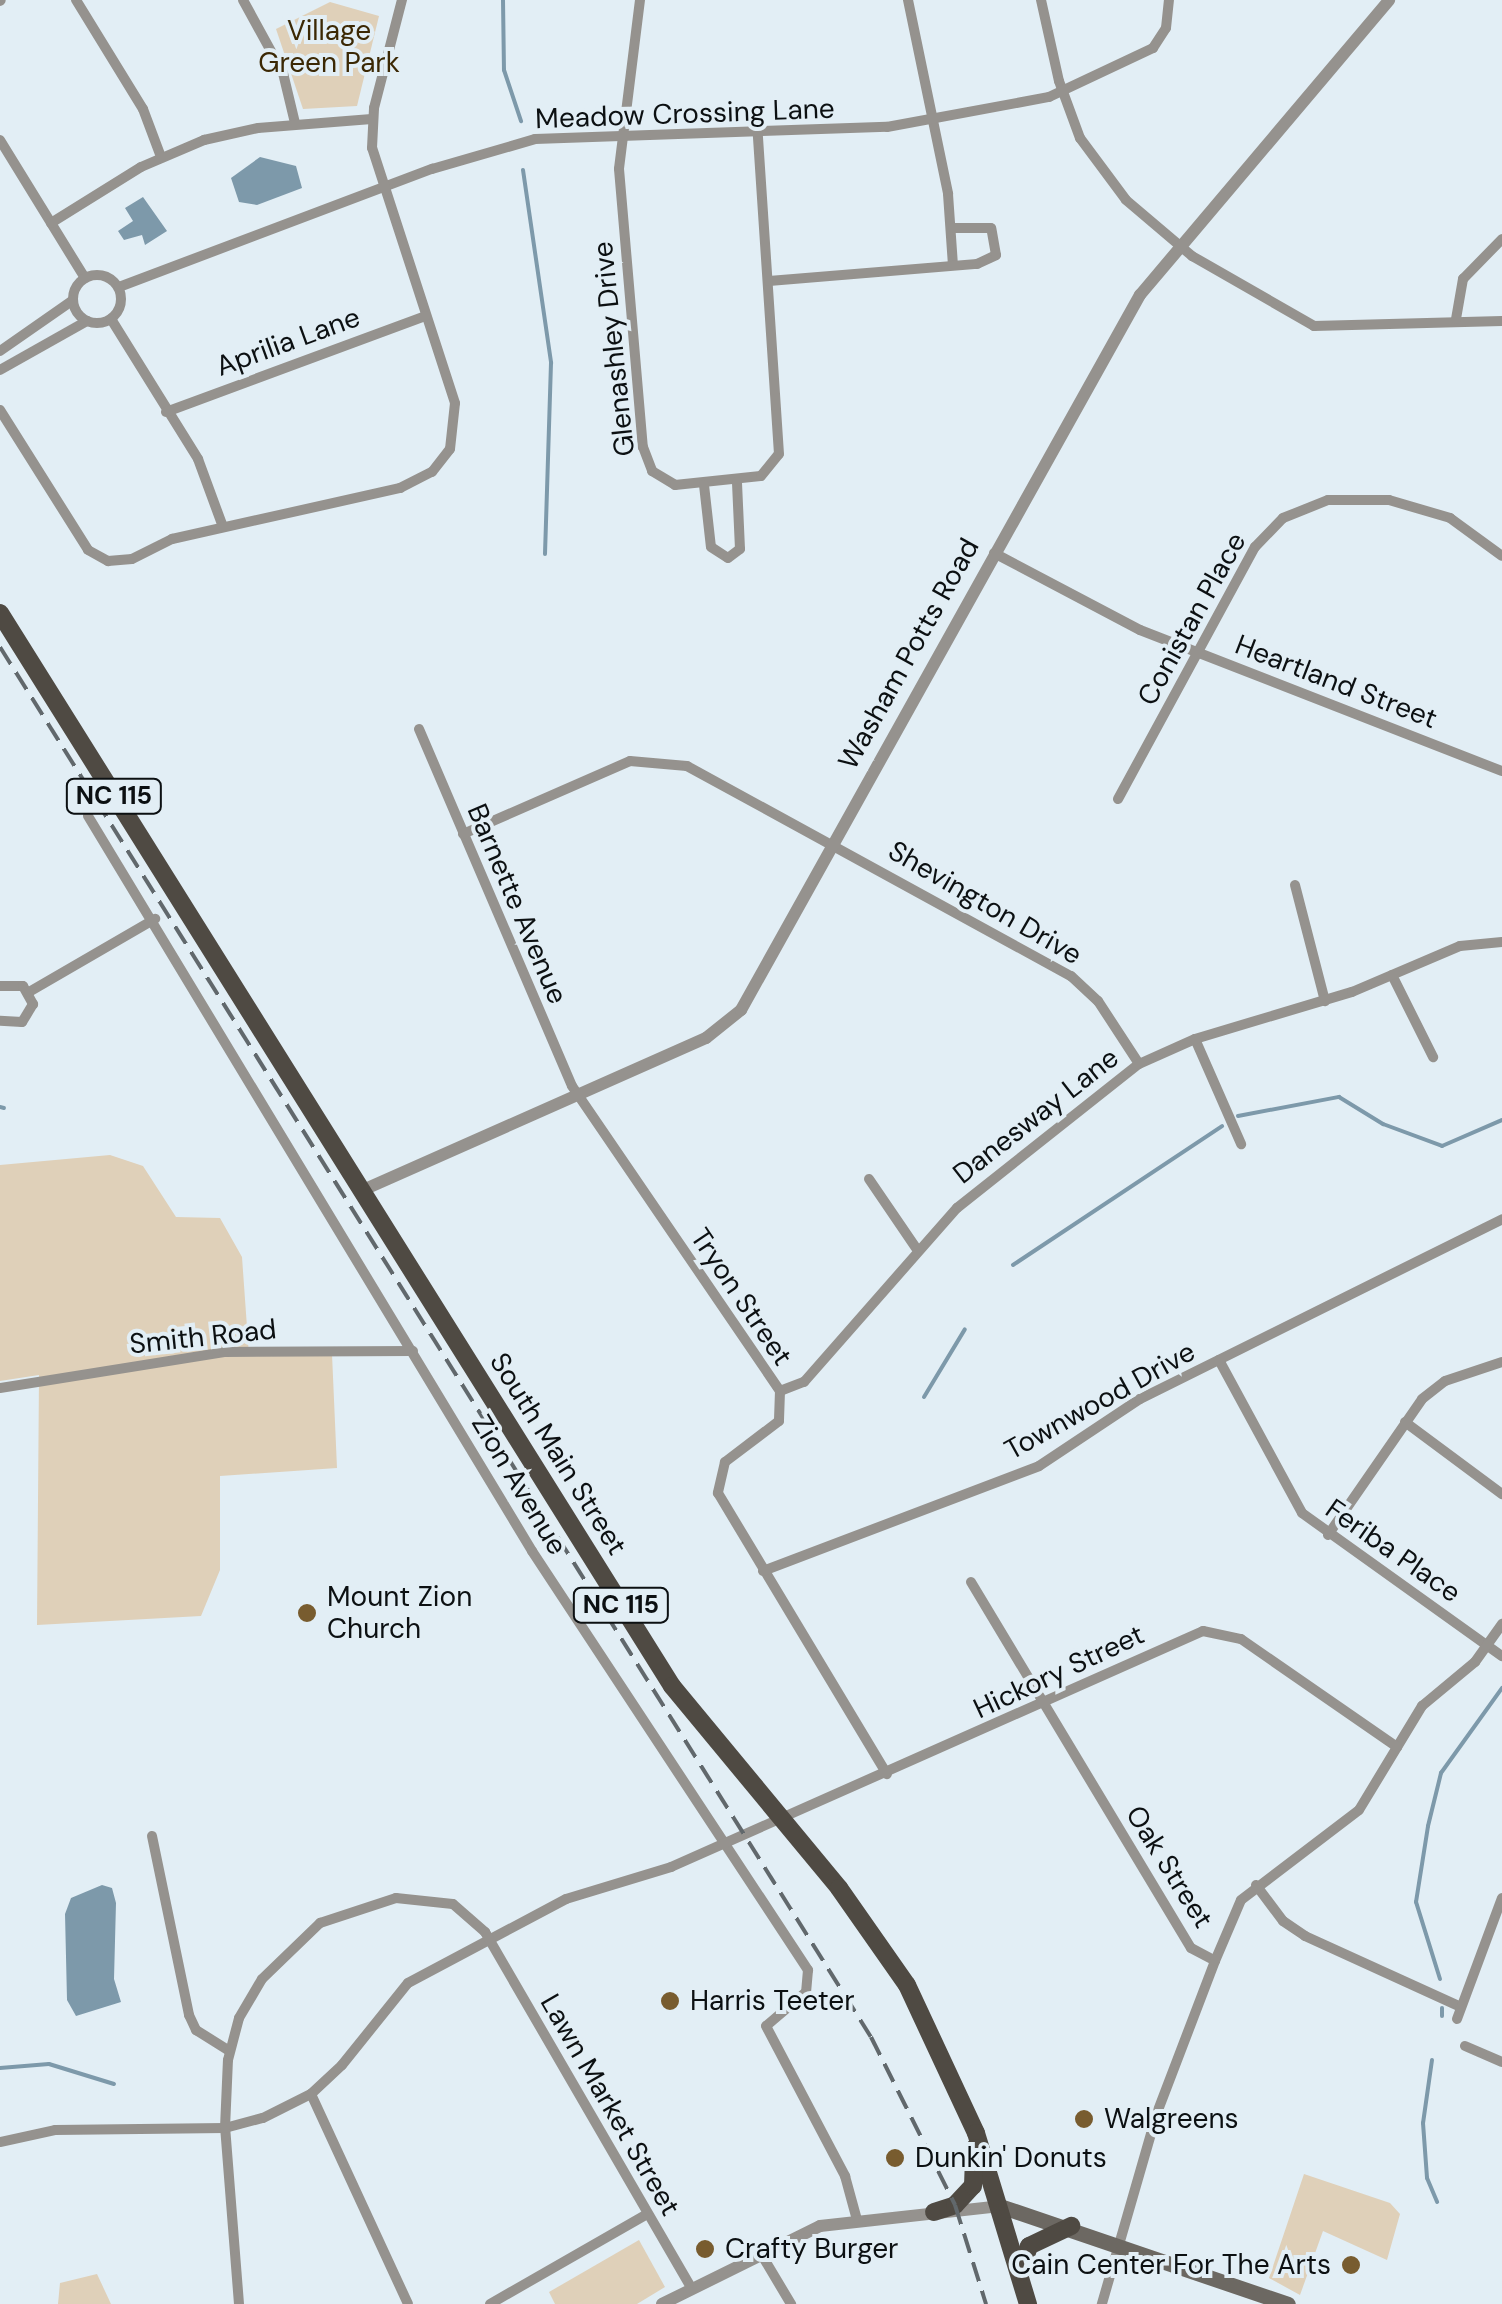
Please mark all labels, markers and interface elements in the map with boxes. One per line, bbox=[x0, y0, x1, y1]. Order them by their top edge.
park label: Village Green Park bbox=[258, 14, 400, 80]
street label: Meadow Crossing Lane bbox=[535, 92, 835, 136]
street label: Glenashley Drive bbox=[586, 240, 642, 458]
street label: Aprilia Lane bbox=[211, 300, 365, 384]
street label: Conistan Place bbox=[1131, 527, 1253, 711]
street label: Washam Potts Road bbox=[832, 533, 986, 775]
street label: Heartland Street bbox=[1230, 628, 1442, 736]
road number: NC 115 bbox=[64, 776, 164, 816]
street label: Barnette Avenue bbox=[460, 799, 574, 1009]
street label: Shevington Drive bbox=[882, 834, 1088, 972]
street label: Danesway Lane bbox=[947, 1041, 1125, 1191]
street label: Tryon Street bbox=[683, 1222, 799, 1372]
street label: Smith Road bbox=[128, 1313, 278, 1361]
street label: Townwood Drive bbox=[999, 1335, 1201, 1467]
street label: South Main Street bbox=[482, 1347, 634, 1561]
street label: Zion Avenue bbox=[464, 1409, 574, 1561]
street label: Feriba Place bbox=[1319, 1492, 1467, 1610]
place label: Mount Zion Church bbox=[327, 1580, 472, 1646]
road number: NC 115 bbox=[571, 1585, 671, 1625]
marker: Mount Zion Church bbox=[296, 1602, 318, 1624]
street label: Hickory Street bbox=[968, 1618, 1150, 1726]
street label: Oak Street bbox=[1118, 1800, 1220, 1934]
place label: Harris Teeter bbox=[690, 1984, 855, 2018]
street label: Lawn Market Street bbox=[533, 1988, 687, 2222]
marker: Harris Teeter bbox=[659, 1990, 681, 2012]
place label: Walgreens bbox=[1104, 2102, 1239, 2136]
marker: Walgreens bbox=[1073, 2108, 1095, 2130]
place label: Dunkin' Donuts bbox=[915, 2141, 1107, 2175]
marker: Dunkin' Donuts bbox=[884, 2147, 906, 2169]
place label: Crafty Burger bbox=[725, 2232, 898, 2266]
marker: Crafty Burger bbox=[694, 2238, 716, 2260]
place label: Cain Center For The Arts bbox=[1011, 2248, 1331, 2282]
marker: Cain Center For The Arts bbox=[1340, 2254, 1362, 2276]

